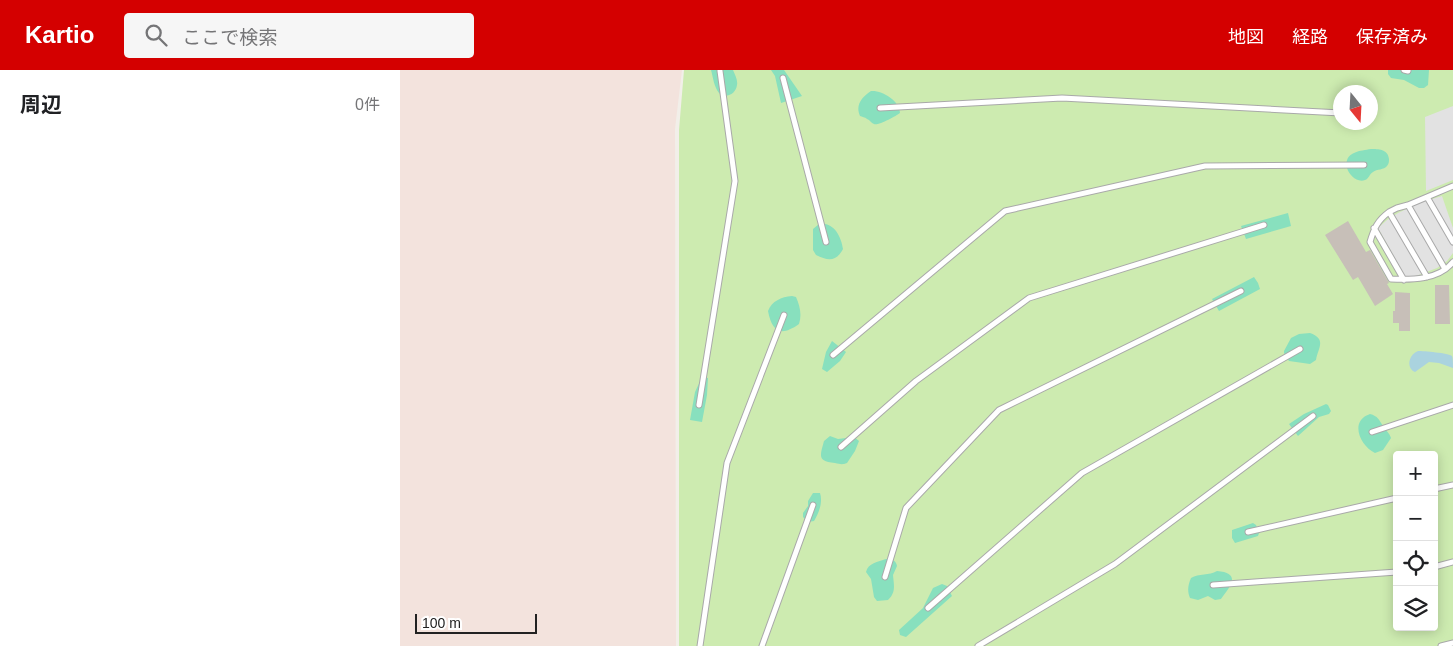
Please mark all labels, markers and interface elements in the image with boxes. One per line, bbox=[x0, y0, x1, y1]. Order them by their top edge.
search box bbox=[124, 13, 474, 58]
text: Kartio bbox=[25, 21, 94, 48]
icon: search bbox=[142, 21, 170, 49]
text: ここで検索 bbox=[182, 27, 277, 48]
text: 地図 bbox=[1228, 27, 1264, 47]
text: 経路 bbox=[1292, 27, 1328, 47]
text: 保存済み bbox=[1356, 27, 1428, 47]
north arrow bbox=[1333, 85, 1378, 130]
text: 周辺 bbox=[20, 93, 62, 116]
text: 0件 bbox=[355, 96, 380, 113]
map controls bbox=[1393, 451, 1438, 631]
button: + bbox=[1393, 451, 1438, 496]
button: − bbox=[1393, 496, 1438, 541]
button: locate bbox=[1393, 541, 1438, 586]
button: layers bbox=[1393, 586, 1438, 631]
scale bar bbox=[415, 611, 538, 634]
text: 100 m bbox=[422, 615, 461, 631]

